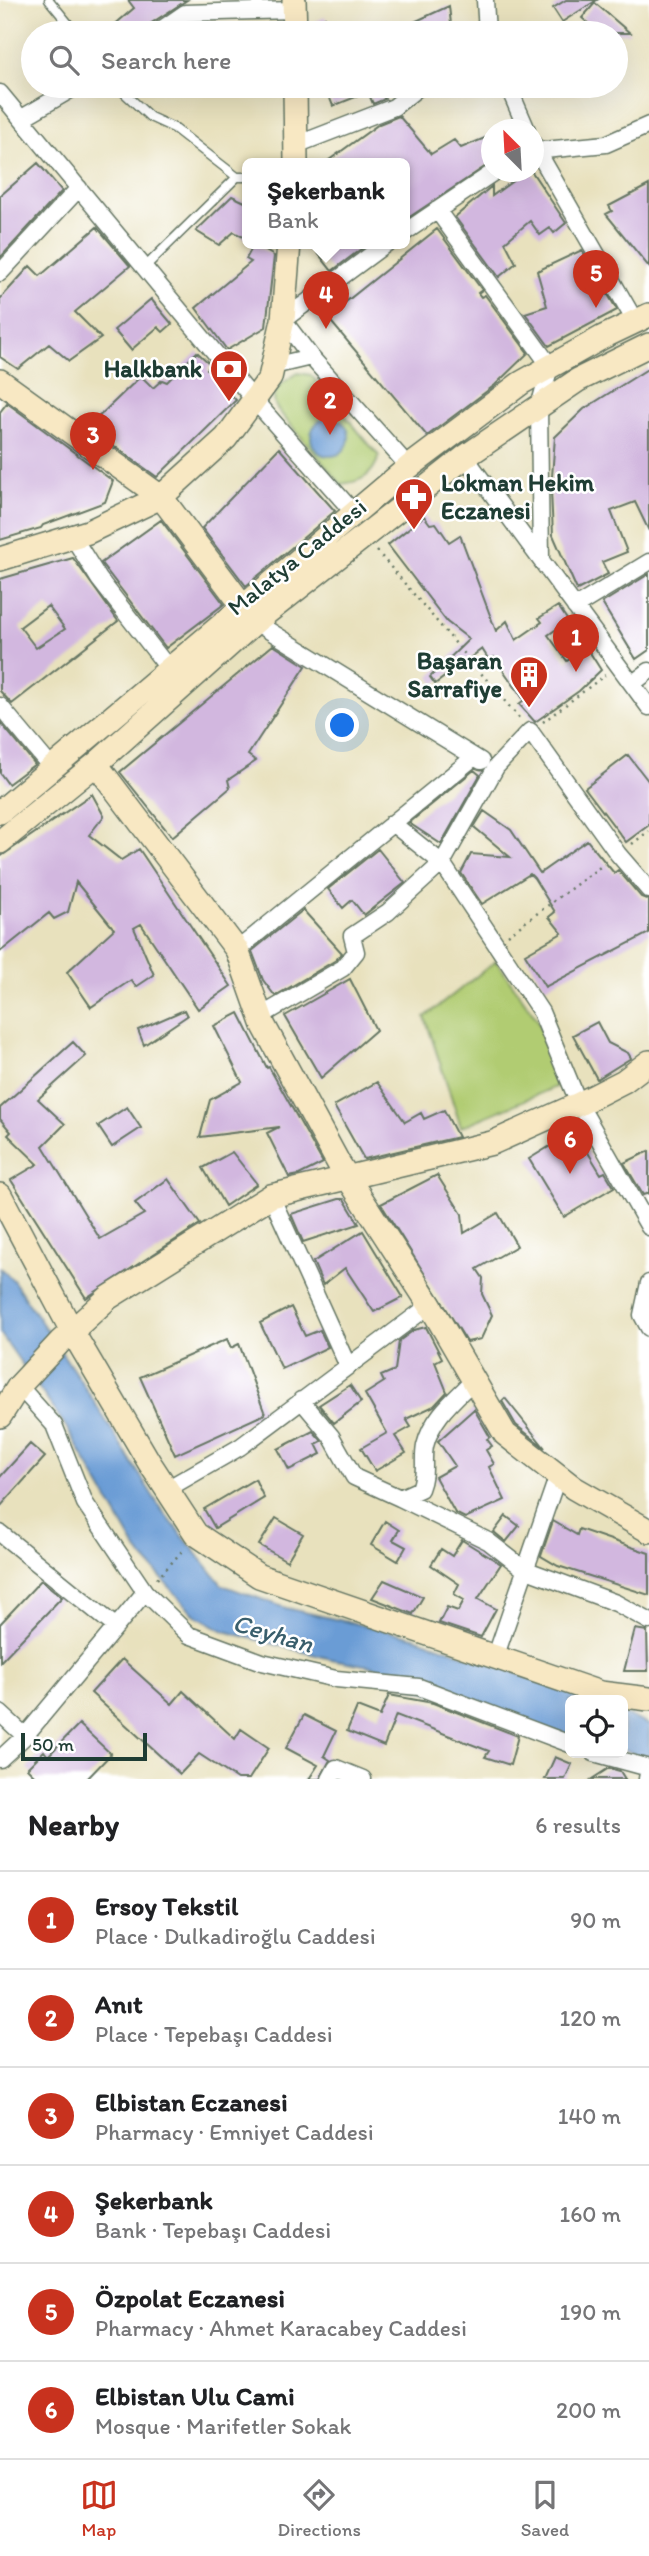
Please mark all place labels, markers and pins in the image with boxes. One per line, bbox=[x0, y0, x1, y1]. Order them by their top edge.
pin: 5 bbox=[573, 250, 619, 308]
pin: 4 bbox=[303, 271, 349, 329]
bank icon: Halkbank bbox=[208, 348, 250, 403]
place label: Halkbank bbox=[104, 354, 203, 383]
pin: 2 bbox=[307, 377, 353, 435]
pin: 3 bbox=[70, 412, 116, 470]
place label: Lokman Hekim Eczanesi bbox=[441, 468, 595, 525]
pharmacy icon: Lokman Hekim Eczanesi bbox=[393, 476, 435, 531]
pin: 1 bbox=[553, 614, 599, 672]
place label: Başaran Sarrafiye bbox=[407, 646, 502, 704]
building icon: Başaran Sarrafiye bbox=[508, 654, 550, 709]
pin: 6 bbox=[547, 1116, 593, 1174]

